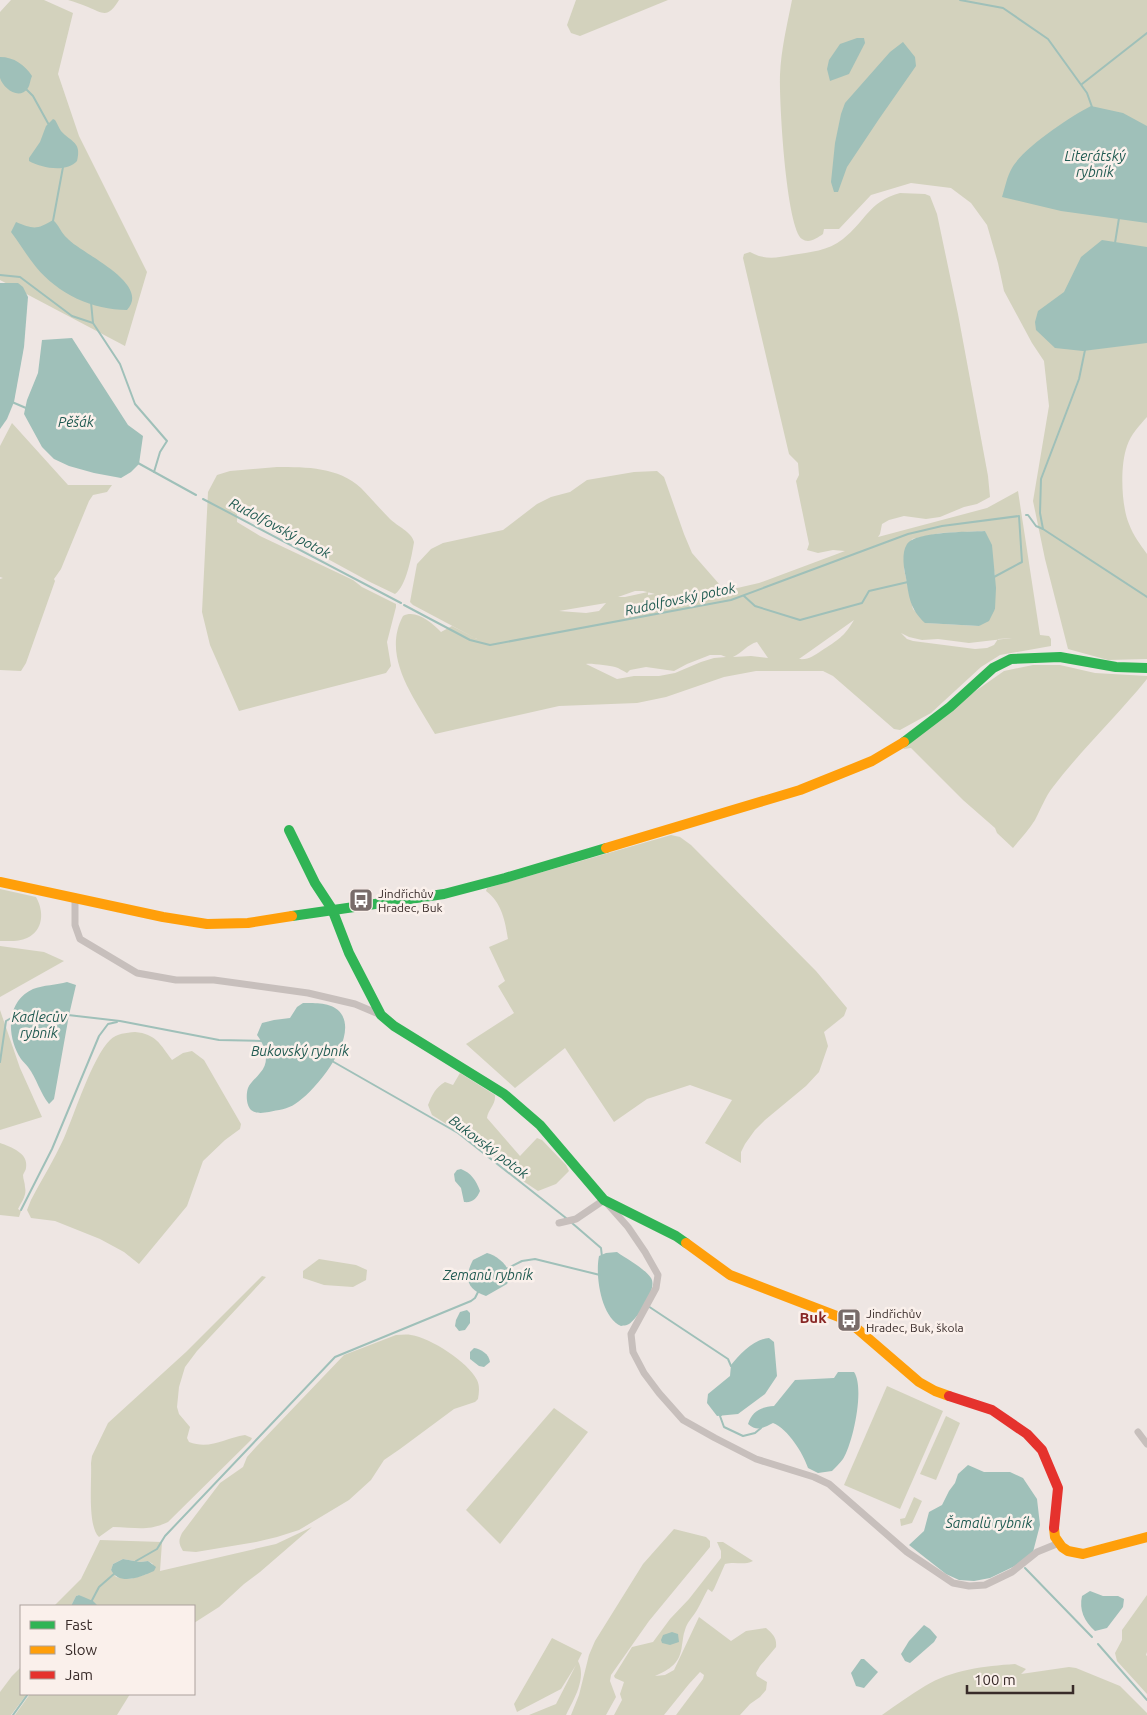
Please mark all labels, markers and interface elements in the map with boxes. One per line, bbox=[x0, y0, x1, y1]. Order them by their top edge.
water label: Literátský rybník bbox=[1064, 148, 1126, 180]
water label: Pěšák bbox=[58, 414, 95, 430]
water label: Rudolfovský potok bbox=[226, 494, 334, 562]
water label: Rudolfovský potok bbox=[623, 579, 738, 619]
bus stop icon: Jindřichův Hradec, Buk bbox=[348, 887, 374, 913]
place label: Jindřichův Hradec, Buk bbox=[378, 887, 443, 914]
water label: Kadlecův rybník bbox=[11, 1009, 68, 1041]
water label: Bukovský rybník bbox=[251, 1043, 350, 1059]
water label: Bukovský potok bbox=[446, 1112, 533, 1183]
water label: Zemanů rybník bbox=[442, 1267, 534, 1283]
bus stop icon: Jindřichův Hradec, Buk, škola bbox=[836, 1307, 862, 1333]
place label: Jindřichův Hradec, Buk, škola bbox=[866, 1307, 964, 1334]
district label: Buk bbox=[799, 1309, 827, 1326]
water label: Šamalů rybník bbox=[945, 1514, 1033, 1531]
legend bbox=[20, 1605, 195, 1695]
text: Fast bbox=[65, 1616, 93, 1633]
text: Slow bbox=[65, 1641, 98, 1658]
scale bar bbox=[967, 1662, 1073, 1694]
text: Jam bbox=[65, 1666, 93, 1683]
text: 100 m bbox=[974, 1671, 1016, 1688]

